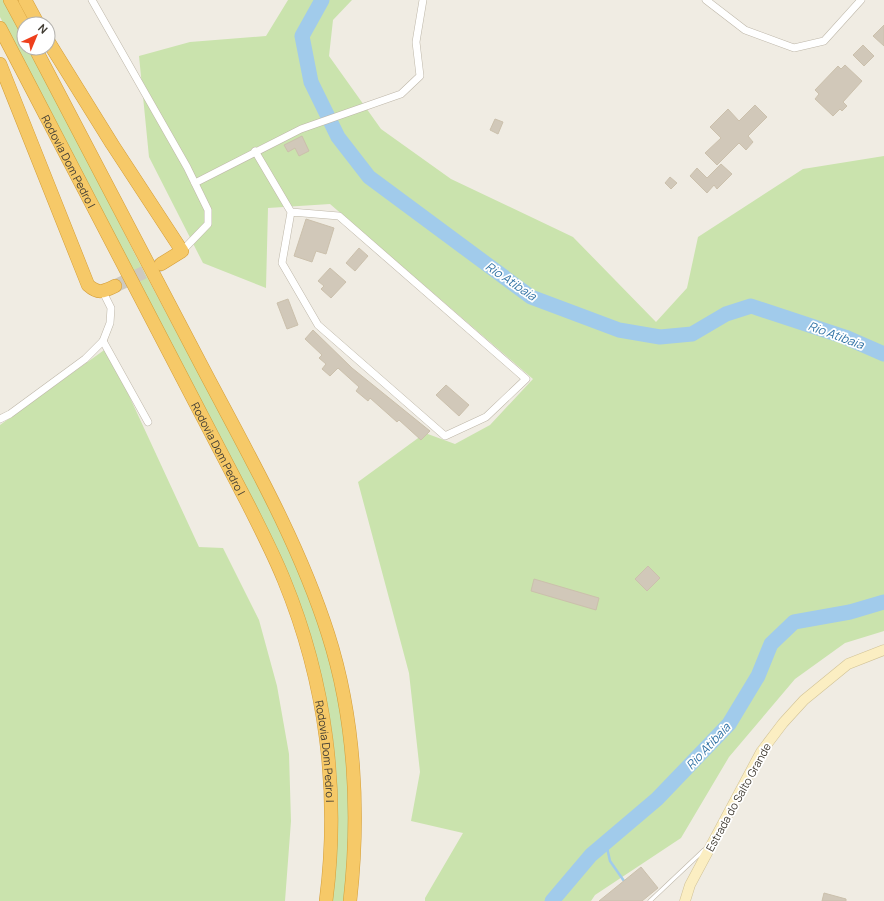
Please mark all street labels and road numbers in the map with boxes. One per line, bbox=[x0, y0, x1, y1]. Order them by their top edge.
street label: Rodovia Dom Pedro I bbox=[39, 112, 100, 210]
street label: Rodovia Dom Pedro I bbox=[189, 399, 249, 498]
street label: Rodovia Dom Pedro I bbox=[313, 699, 339, 803]
street label: Estrada do Salto Grande bbox=[702, 740, 774, 854]

